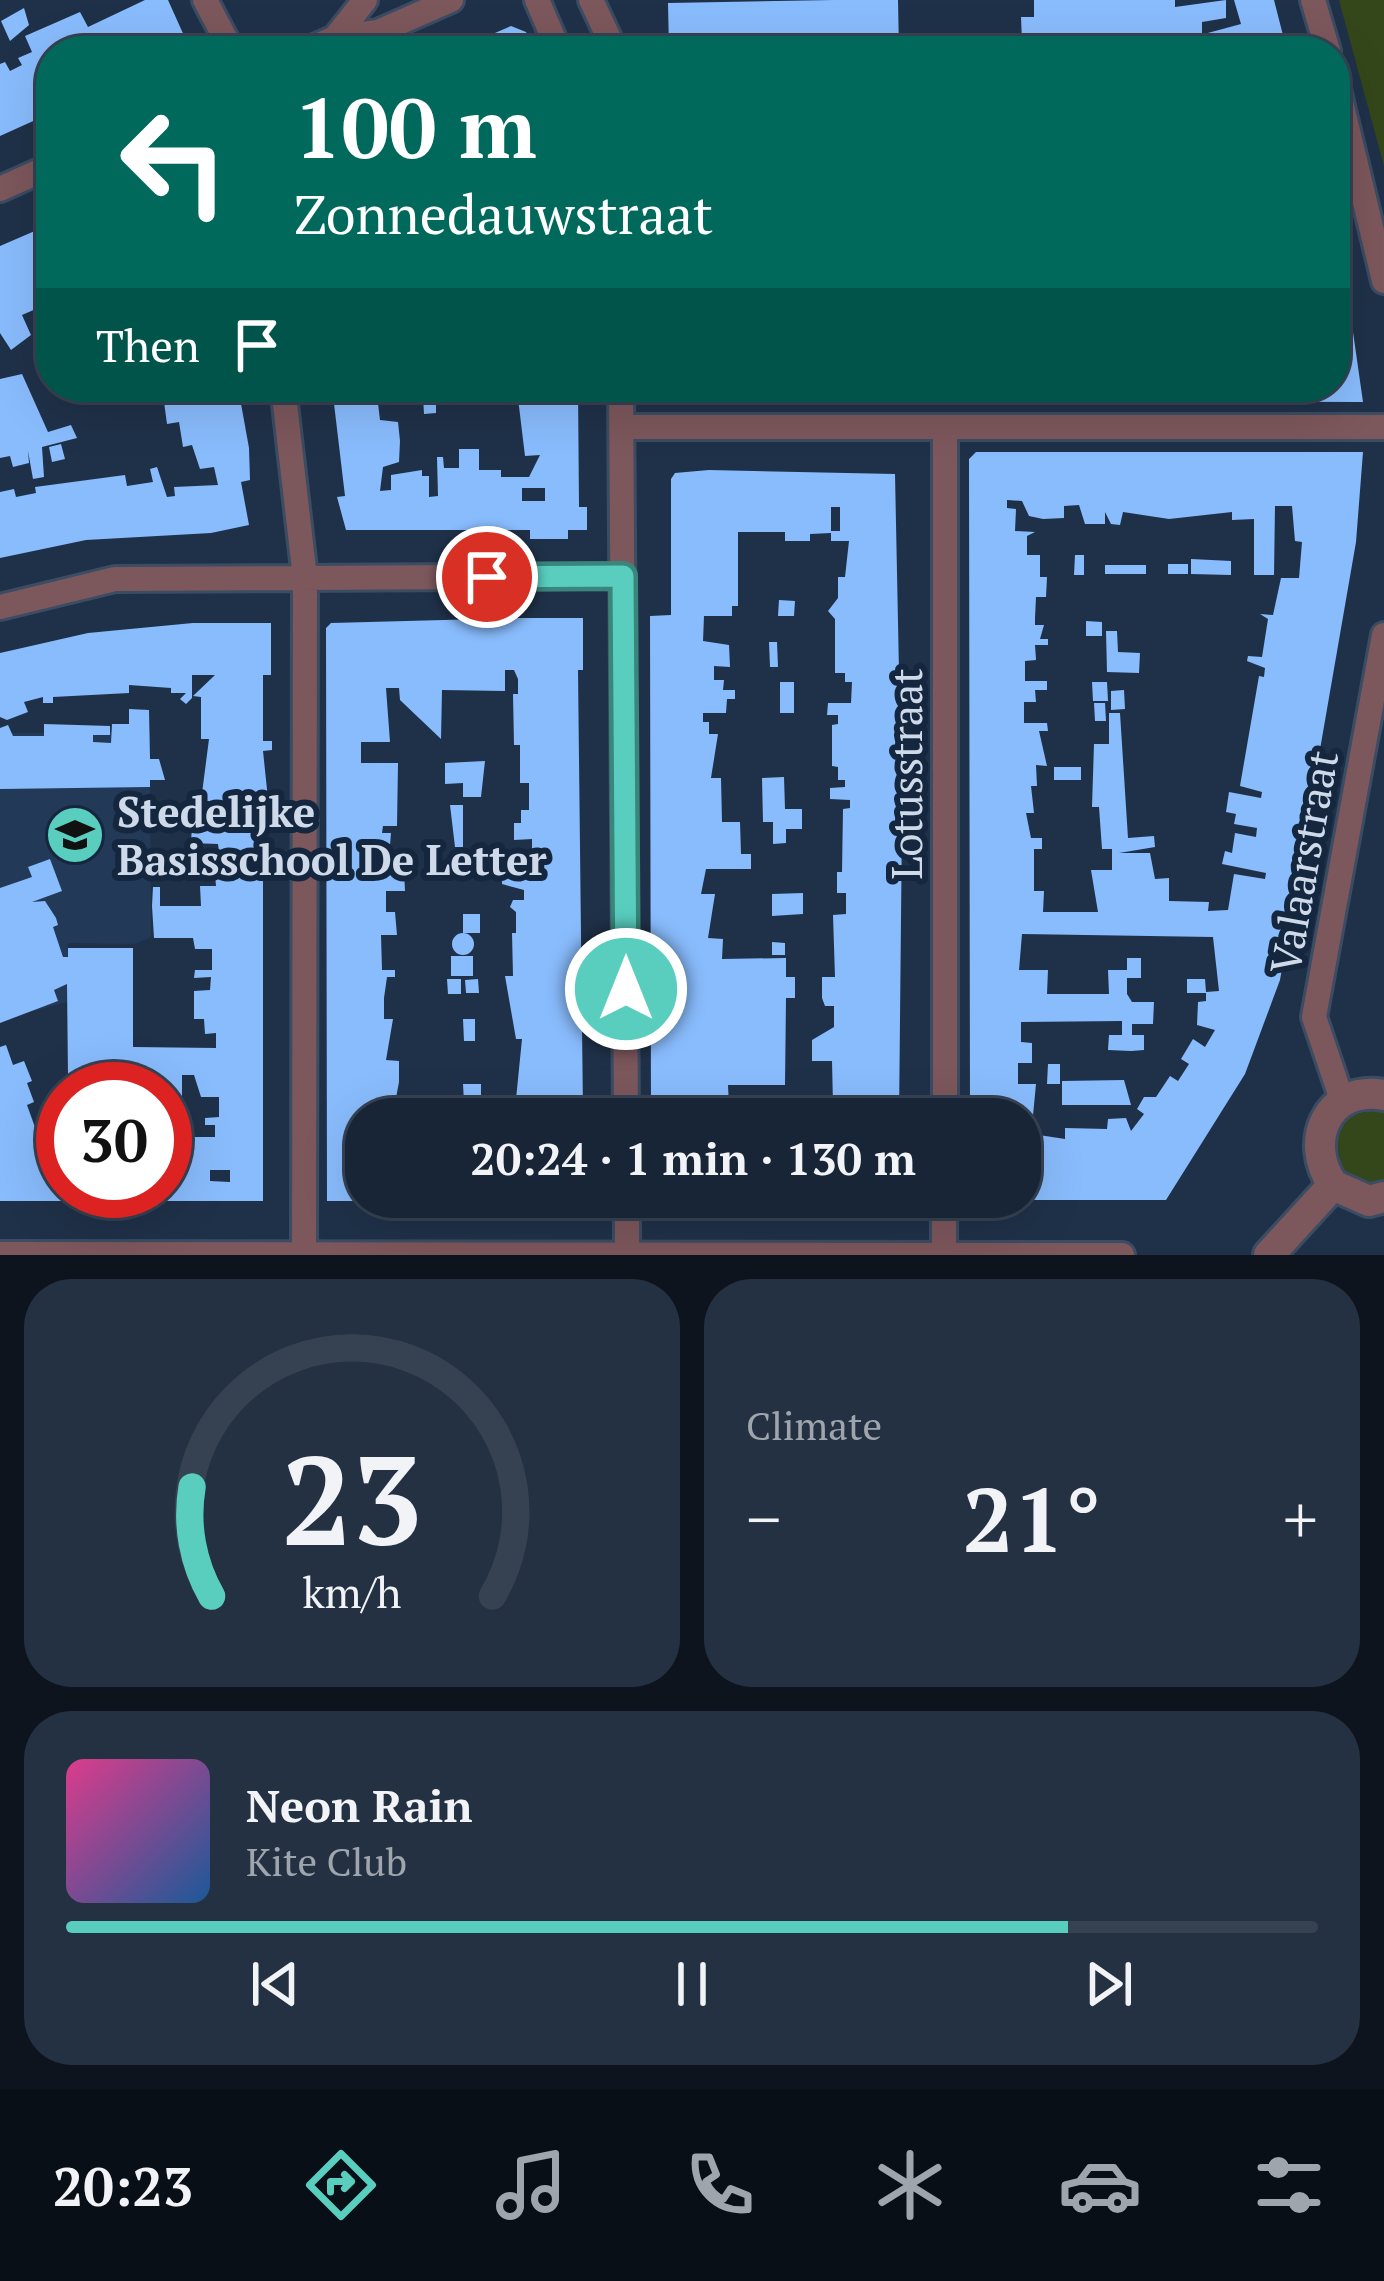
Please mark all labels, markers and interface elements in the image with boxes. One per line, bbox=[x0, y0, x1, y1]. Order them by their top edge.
text: 100 m bbox=[294, 71, 537, 182]
icon: left bbox=[96, 84, 252, 240]
text: Zonnedauwstraat bbox=[294, 178, 713, 249]
icon: arrive bbox=[224, 312, 290, 378]
text: Then bbox=[96, 315, 200, 375]
pin bbox=[436, 526, 538, 628]
icon: arrive bbox=[454, 544, 520, 610]
street label: Lotusstraat bbox=[878, 668, 934, 880]
street label: Valaarstraat bbox=[1256, 746, 1350, 978]
place label: Stedelijke Basisschool De Letter bbox=[117, 783, 547, 887]
school or university icon: Stedelijke Basisschool De Letter bbox=[44, 804, 106, 866]
position arrow bbox=[563, 926, 689, 1052]
speed limit sign: 30 bbox=[36, 1062, 192, 1218]
text: 20:24 · 1 min · 130 m bbox=[470, 1128, 916, 1188]
text: Climate bbox=[746, 1399, 882, 1451]
text: 23 bbox=[281, 1415, 423, 1581]
text: 21° bbox=[963, 1458, 1101, 1578]
text: − bbox=[746, 1474, 781, 1562]
text: + bbox=[1283, 1474, 1318, 1562]
text: km/h bbox=[302, 1563, 402, 1620]
text: Neon Rain bbox=[246, 1775, 473, 1835]
text: Kite Club bbox=[246, 1835, 407, 1887]
icon: previous bbox=[242, 1951, 308, 2017]
icon: pause bbox=[659, 1951, 725, 2017]
icon: next bbox=[1076, 1951, 1142, 2017]
icon: directions bbox=[299, 2143, 383, 2227]
icon: music bbox=[489, 2143, 573, 2227]
icon: phone bbox=[678, 2143, 762, 2227]
icon: climate bbox=[868, 2143, 952, 2227]
icon: car bbox=[1058, 2143, 1142, 2227]
icon: filters bbox=[1247, 2143, 1331, 2227]
text: 20:23 bbox=[53, 2150, 193, 2221]

